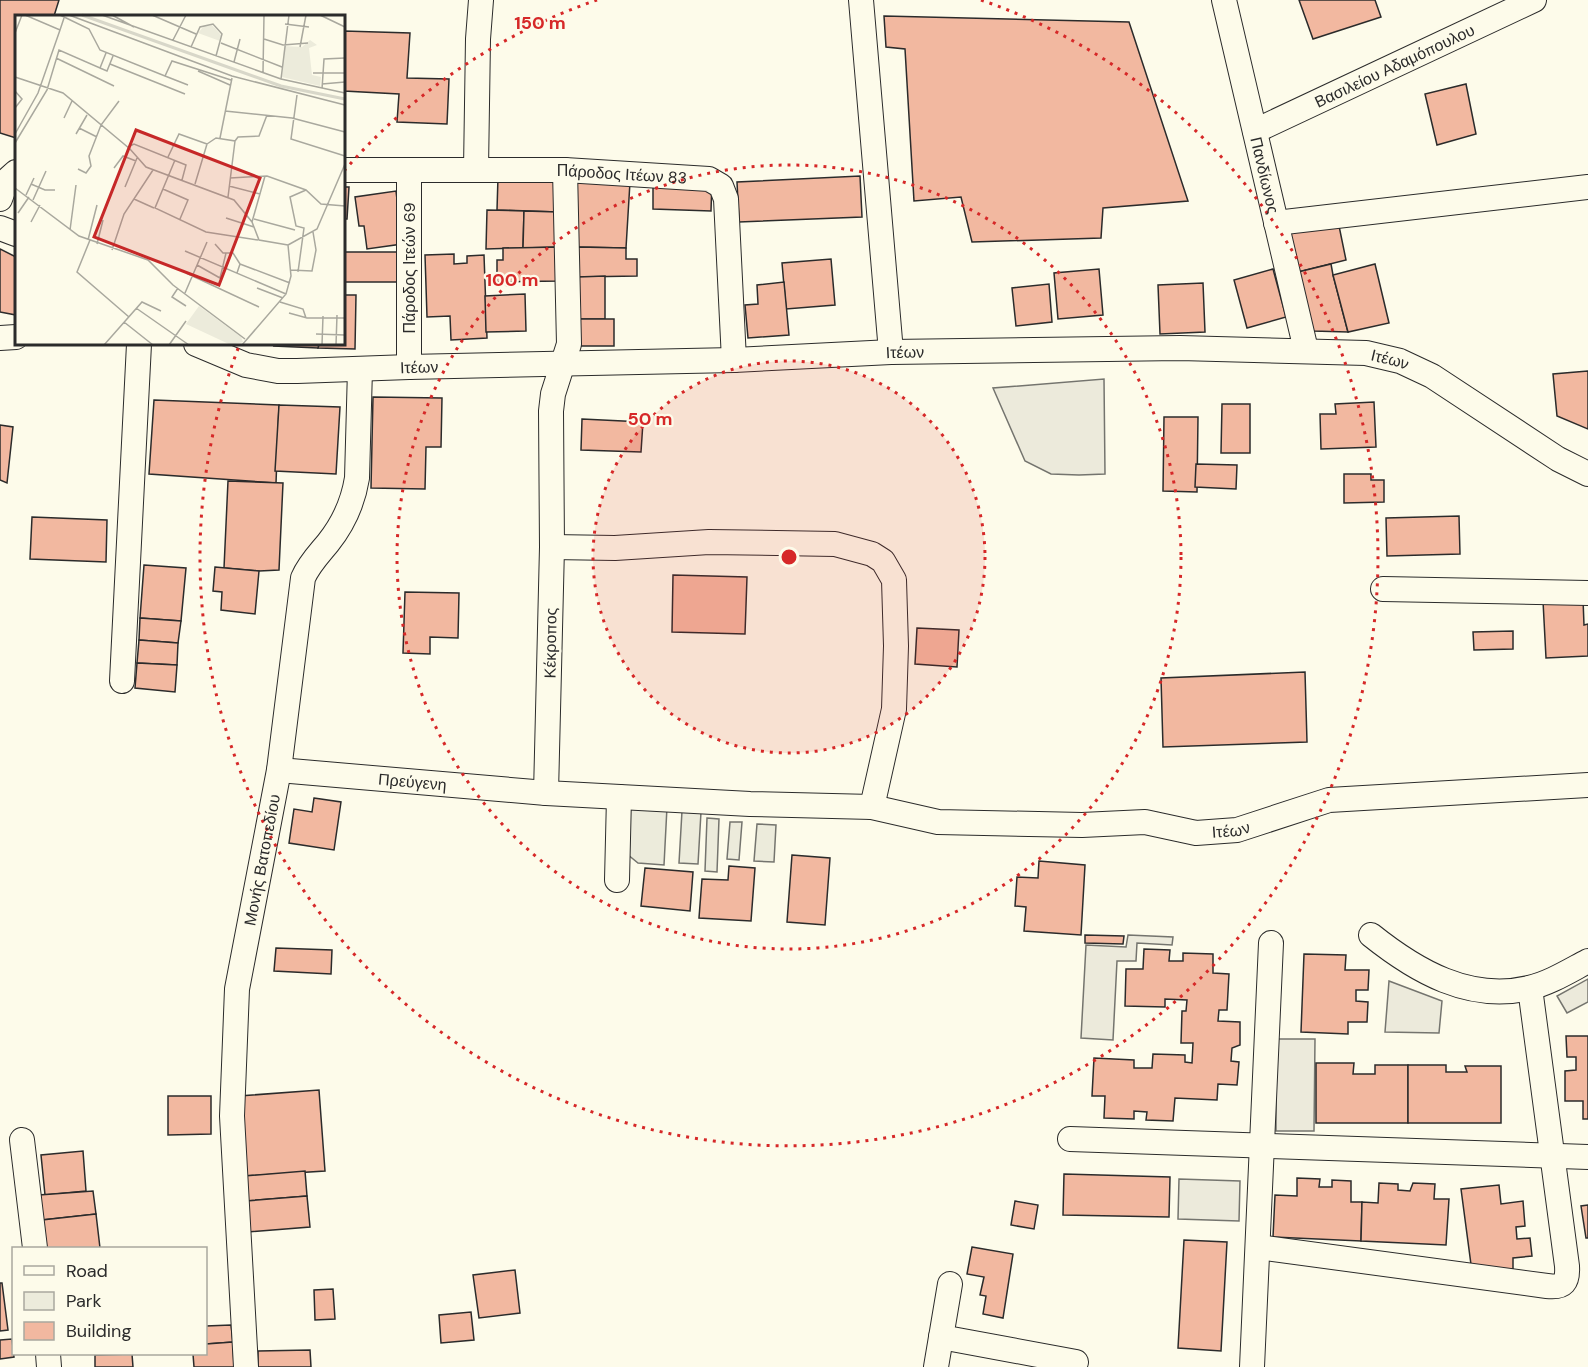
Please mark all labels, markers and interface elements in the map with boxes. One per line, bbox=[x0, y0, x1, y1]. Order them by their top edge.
text: 150 m bbox=[514, 11, 566, 35]
inset map bbox=[15, 15, 345, 345]
street label: Βασιλείου Αδαμόπουλου bbox=[1311, 19, 1478, 113]
street label: Πανδίωνος bbox=[1245, 135, 1284, 216]
street label: Πάροδος Ιτέων 83 bbox=[557, 160, 688, 189]
street label: Πάροδος Ιτεών 69 bbox=[399, 203, 420, 334]
text: 100 m bbox=[485, 268, 539, 292]
street label: Ιτέων bbox=[885, 342, 924, 363]
street label: Ιτέων bbox=[1369, 345, 1412, 375]
street label: Ιτέων bbox=[400, 356, 439, 378]
text: 50 m bbox=[627, 407, 673, 431]
centre of rings bbox=[779, 547, 799, 567]
street label: Κέκροπος bbox=[539, 607, 562, 679]
street label: Πρεύγενη bbox=[377, 769, 448, 795]
street label: Μονής Βατοπεδίου bbox=[239, 792, 285, 928]
street label: Ιτέων bbox=[1211, 816, 1253, 843]
legend bbox=[12, 1247, 207, 1355]
text: Road bbox=[66, 1259, 108, 1283]
text: Park bbox=[66, 1289, 102, 1313]
text: Building bbox=[66, 1319, 131, 1343]

